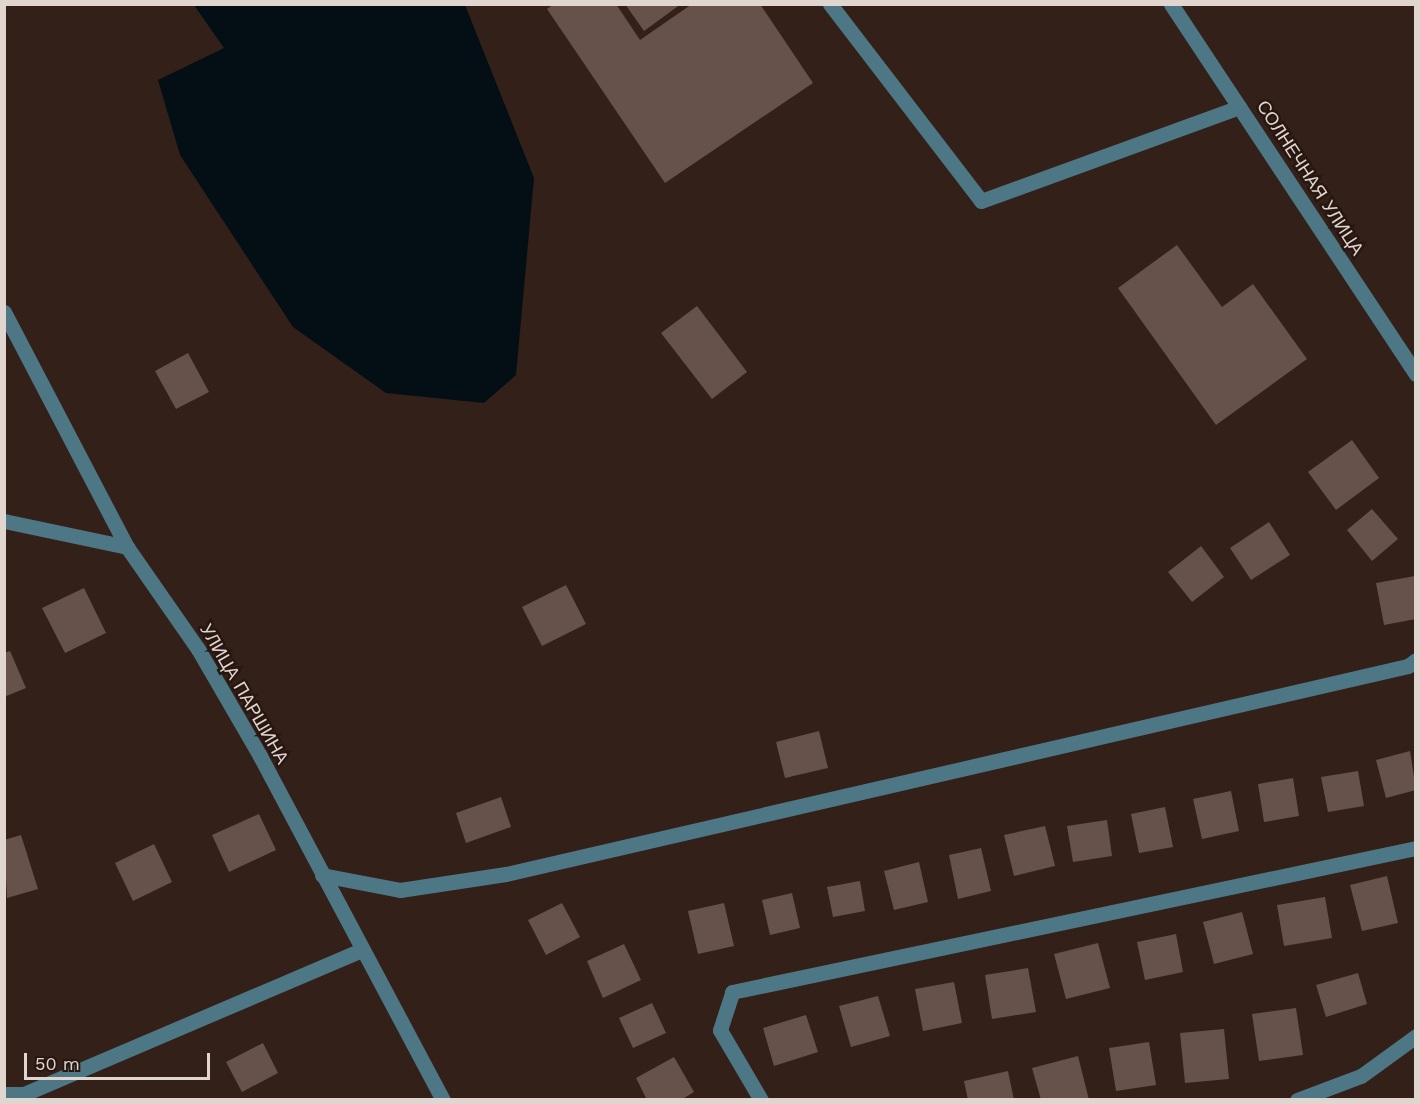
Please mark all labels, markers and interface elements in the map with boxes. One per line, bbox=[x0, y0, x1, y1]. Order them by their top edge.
street label: СОЛНЕЧНАЯ УЛИЦА bbox=[1252, 97, 1368, 259]
street label: УЛИЦА ПАРШИНА bbox=[195, 620, 293, 768]
scale bar bbox=[27, 1041, 213, 1079]
text: 50 m bbox=[35, 1053, 80, 1074]

